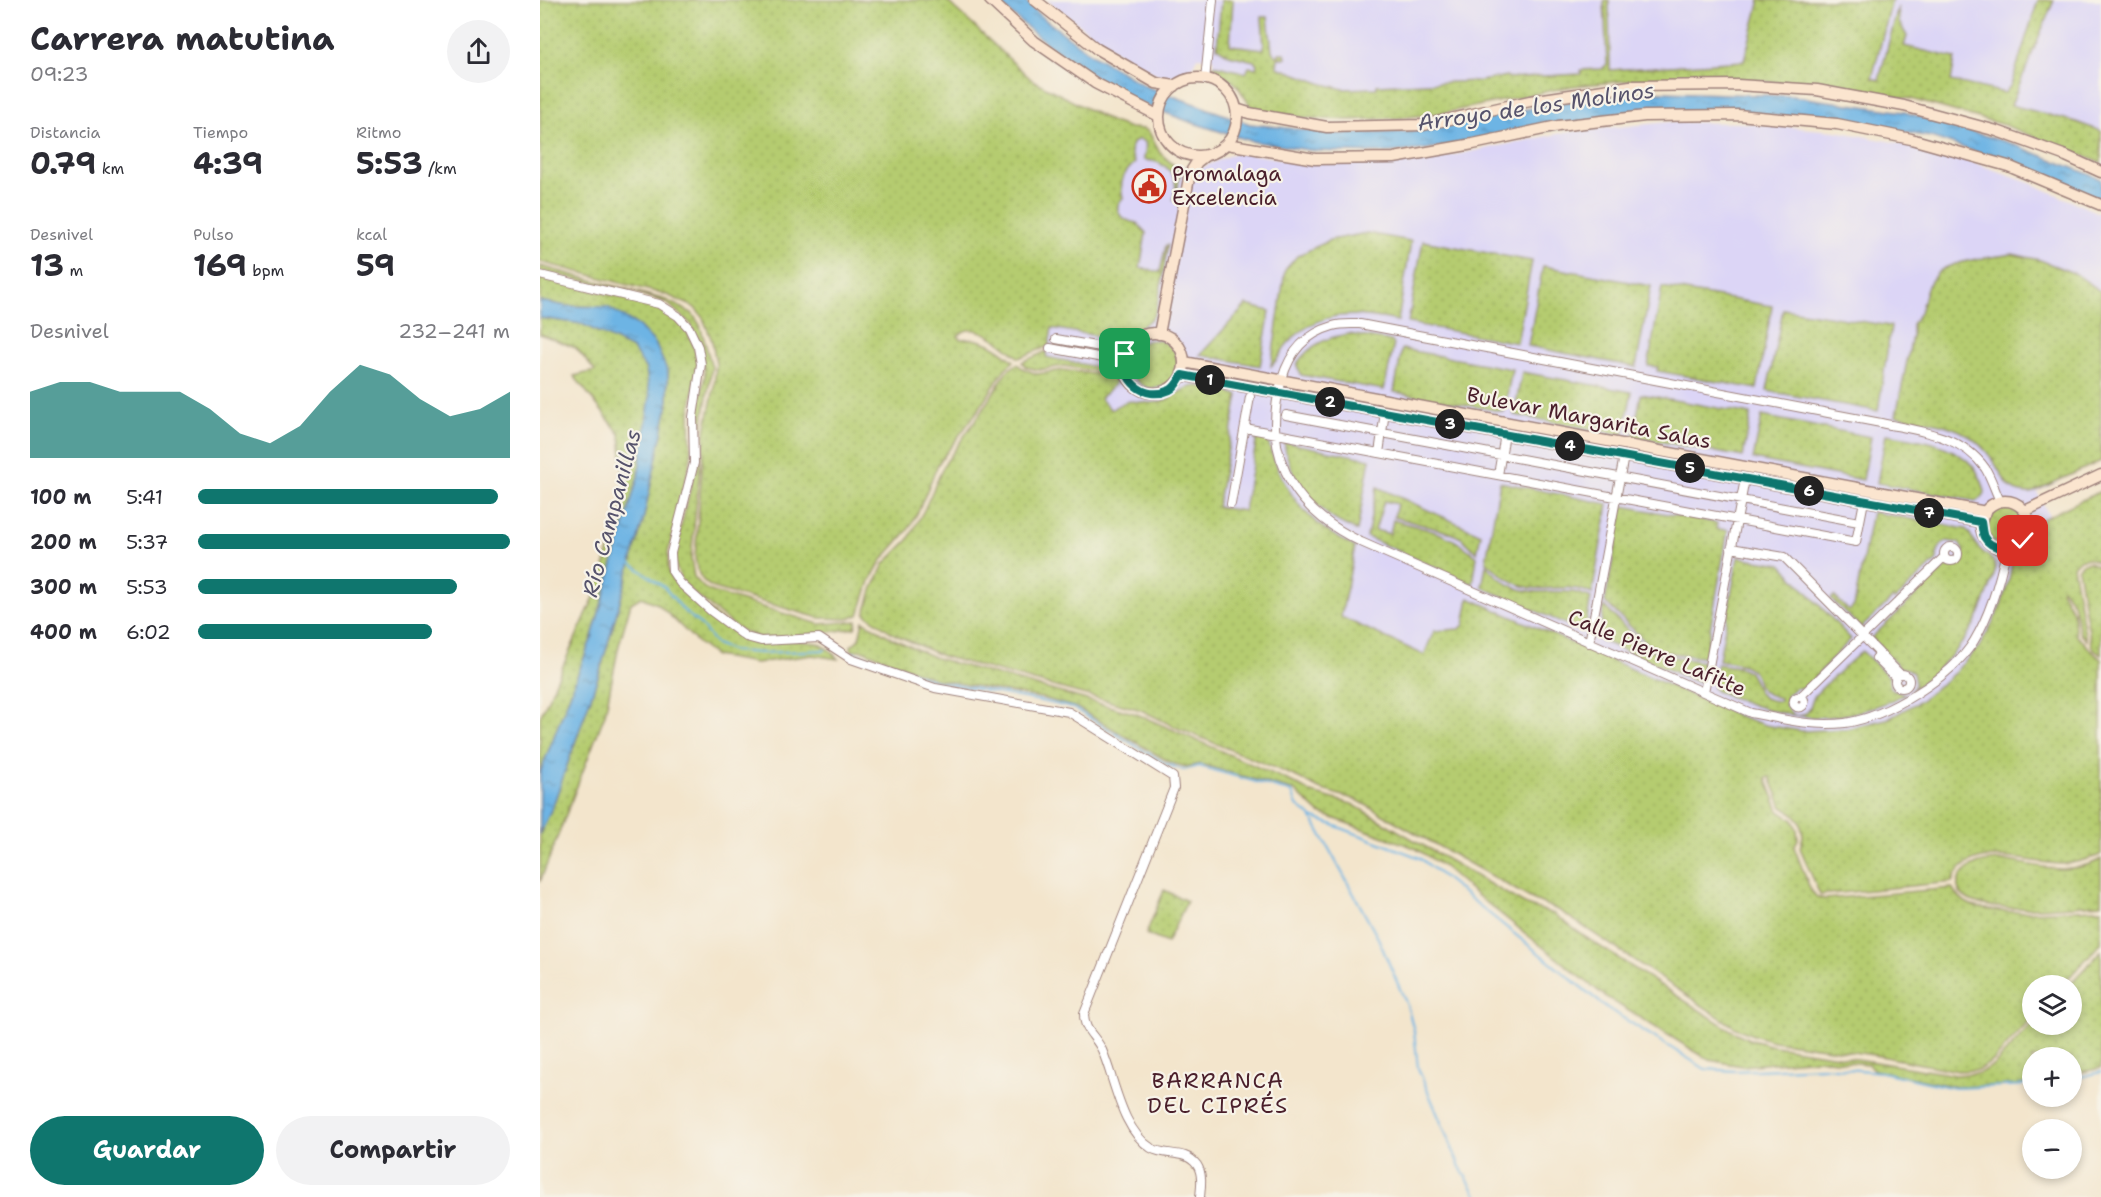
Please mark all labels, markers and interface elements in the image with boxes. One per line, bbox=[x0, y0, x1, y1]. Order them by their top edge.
text: Carrera matutina bbox=[30, 16, 335, 61]
button: share bbox=[447, 20, 510, 83]
text: 09:23 bbox=[30, 61, 88, 87]
water label: Arroyo de los Molinos bbox=[1416, 76, 1656, 137]
text: Distancia bbox=[30, 122, 101, 143]
text: Tiempo bbox=[193, 122, 248, 143]
text: Ritmo bbox=[356, 122, 401, 143]
text: 0.79 bbox=[30, 143, 96, 184]
text: 4:39 bbox=[193, 143, 263, 184]
text: 5:53 bbox=[356, 143, 423, 184]
text: km bbox=[96, 158, 124, 179]
text: /km bbox=[423, 158, 457, 179]
place label: Promalaga Excelencia bbox=[1172, 160, 1281, 212]
public building icon: Promalaga Excelencia bbox=[1131, 168, 1167, 204]
text: Desnivel bbox=[30, 224, 93, 245]
text: Pulso bbox=[193, 224, 234, 245]
text: kcal bbox=[356, 224, 387, 245]
text: 13 bbox=[30, 245, 64, 286]
text: 169 bbox=[193, 245, 247, 286]
text: 59 bbox=[356, 245, 395, 286]
text: m bbox=[64, 260, 83, 281]
text: bpm bbox=[247, 260, 284, 281]
text: Desnivel bbox=[30, 318, 109, 344]
text: 232–241 m bbox=[398, 318, 510, 344]
pin bbox=[1099, 328, 1150, 379]
icon: arrive bbox=[1108, 337, 1141, 370]
pin: 1 bbox=[1195, 365, 1225, 395]
text: 1 bbox=[1206, 369, 1214, 390]
street label: Bulevar Margarita Salas bbox=[1464, 381, 1714, 455]
pin: 2 bbox=[1315, 387, 1345, 417]
text: 2 bbox=[1324, 391, 1336, 412]
pin: 3 bbox=[1435, 409, 1465, 439]
text: 3 bbox=[1444, 413, 1456, 434]
water label: Río Campanillas bbox=[575, 426, 648, 600]
pin: 4 bbox=[1555, 431, 1585, 461]
text: 4 bbox=[1564, 435, 1576, 456]
pin: 5 bbox=[1675, 453, 1705, 483]
text: 5 bbox=[1685, 457, 1695, 478]
pin: 6 bbox=[1794, 476, 1824, 506]
text: 6 bbox=[1803, 480, 1815, 501]
text: 100 m bbox=[30, 484, 92, 510]
text: 5:41 bbox=[126, 484, 163, 510]
pin: 7 bbox=[1914, 498, 1944, 528]
text: 7 bbox=[1923, 502, 1935, 523]
pin bbox=[1997, 515, 2048, 566]
icon: check bbox=[2006, 524, 2039, 557]
text: 200 m bbox=[30, 529, 97, 555]
text: 5:37 bbox=[126, 529, 168, 555]
text: 300 m bbox=[30, 574, 97, 600]
text: 5:53 bbox=[126, 574, 168, 600]
street label: Calle Pierre Lafitte bbox=[1564, 603, 1750, 703]
text: 400 m bbox=[30, 619, 97, 645]
text: 6:02 bbox=[126, 619, 171, 645]
map controls bbox=[2022, 975, 2082, 1179]
button: layers bbox=[2022, 975, 2082, 1035]
button: + bbox=[2022, 1047, 2082, 1107]
district label: BARRANCA DEL CIPRÉS bbox=[1147, 1066, 1289, 1120]
button: Guardar bbox=[30, 1116, 264, 1185]
button: Compartir bbox=[276, 1116, 510, 1185]
button: − bbox=[2022, 1119, 2082, 1179]

